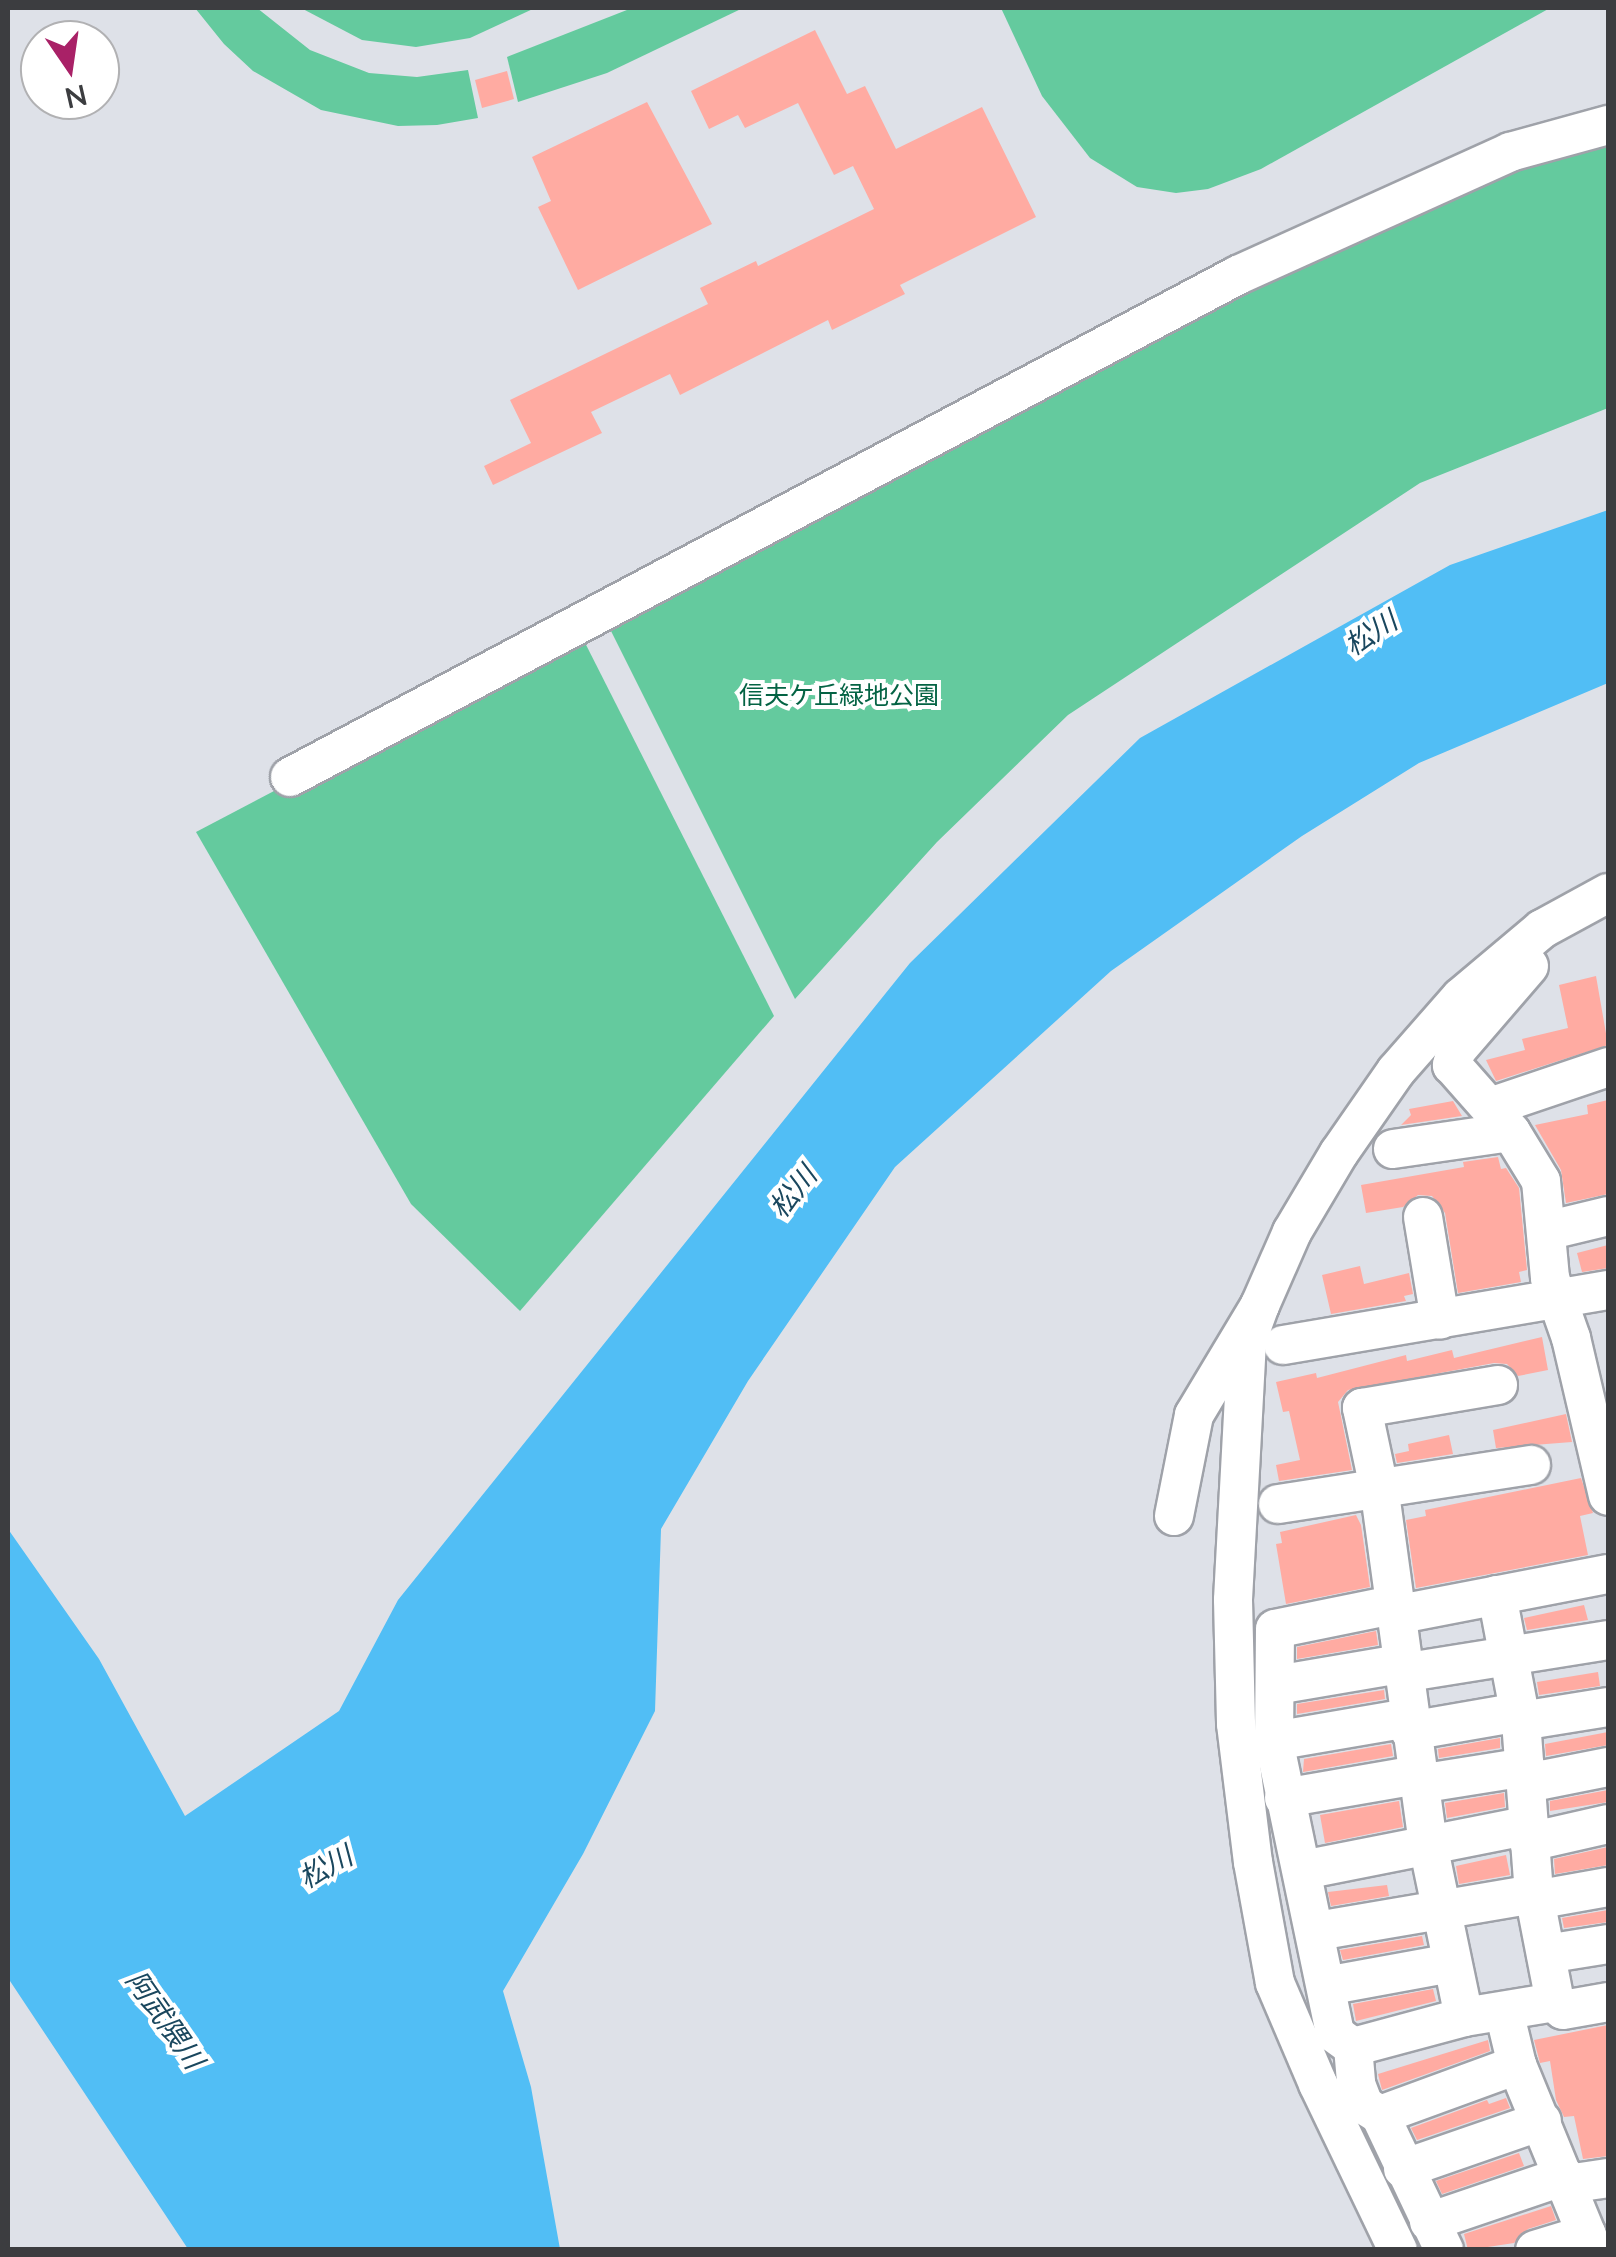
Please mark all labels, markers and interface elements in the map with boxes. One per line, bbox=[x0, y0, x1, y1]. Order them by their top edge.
north arrow bbox=[20, 20, 120, 120]
text: N bbox=[62, 78, 91, 116]
water label: 松川 bbox=[1337, 603, 1403, 661]
park label: 信夫ケ丘緑地公園 bbox=[739, 679, 939, 709]
water label: 松川 bbox=[761, 1159, 823, 1223]
water label: 松川 bbox=[292, 1838, 358, 1894]
water label: 阿武隈川 bbox=[120, 1963, 212, 2075]

